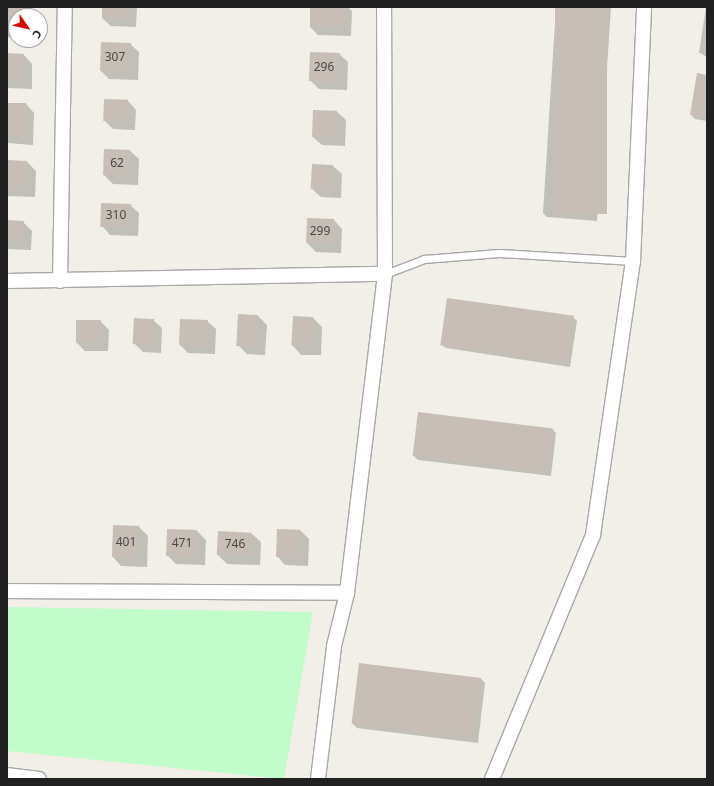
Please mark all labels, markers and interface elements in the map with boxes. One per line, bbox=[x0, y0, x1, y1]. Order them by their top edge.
north arrow bbox=[8, 8, 48, 48]
text: С bbox=[29, 27, 46, 42]
house number: 307 bbox=[105, 50, 125, 64]
house number: 296 bbox=[314, 60, 334, 74]
house number: 62 bbox=[110, 156, 124, 170]
house number: 310 bbox=[106, 208, 126, 222]
house number: 299 bbox=[310, 224, 330, 238]
house number: 401 bbox=[116, 535, 136, 549]
house number: 471 bbox=[172, 536, 192, 550]
house number: 746 bbox=[225, 537, 245, 551]

